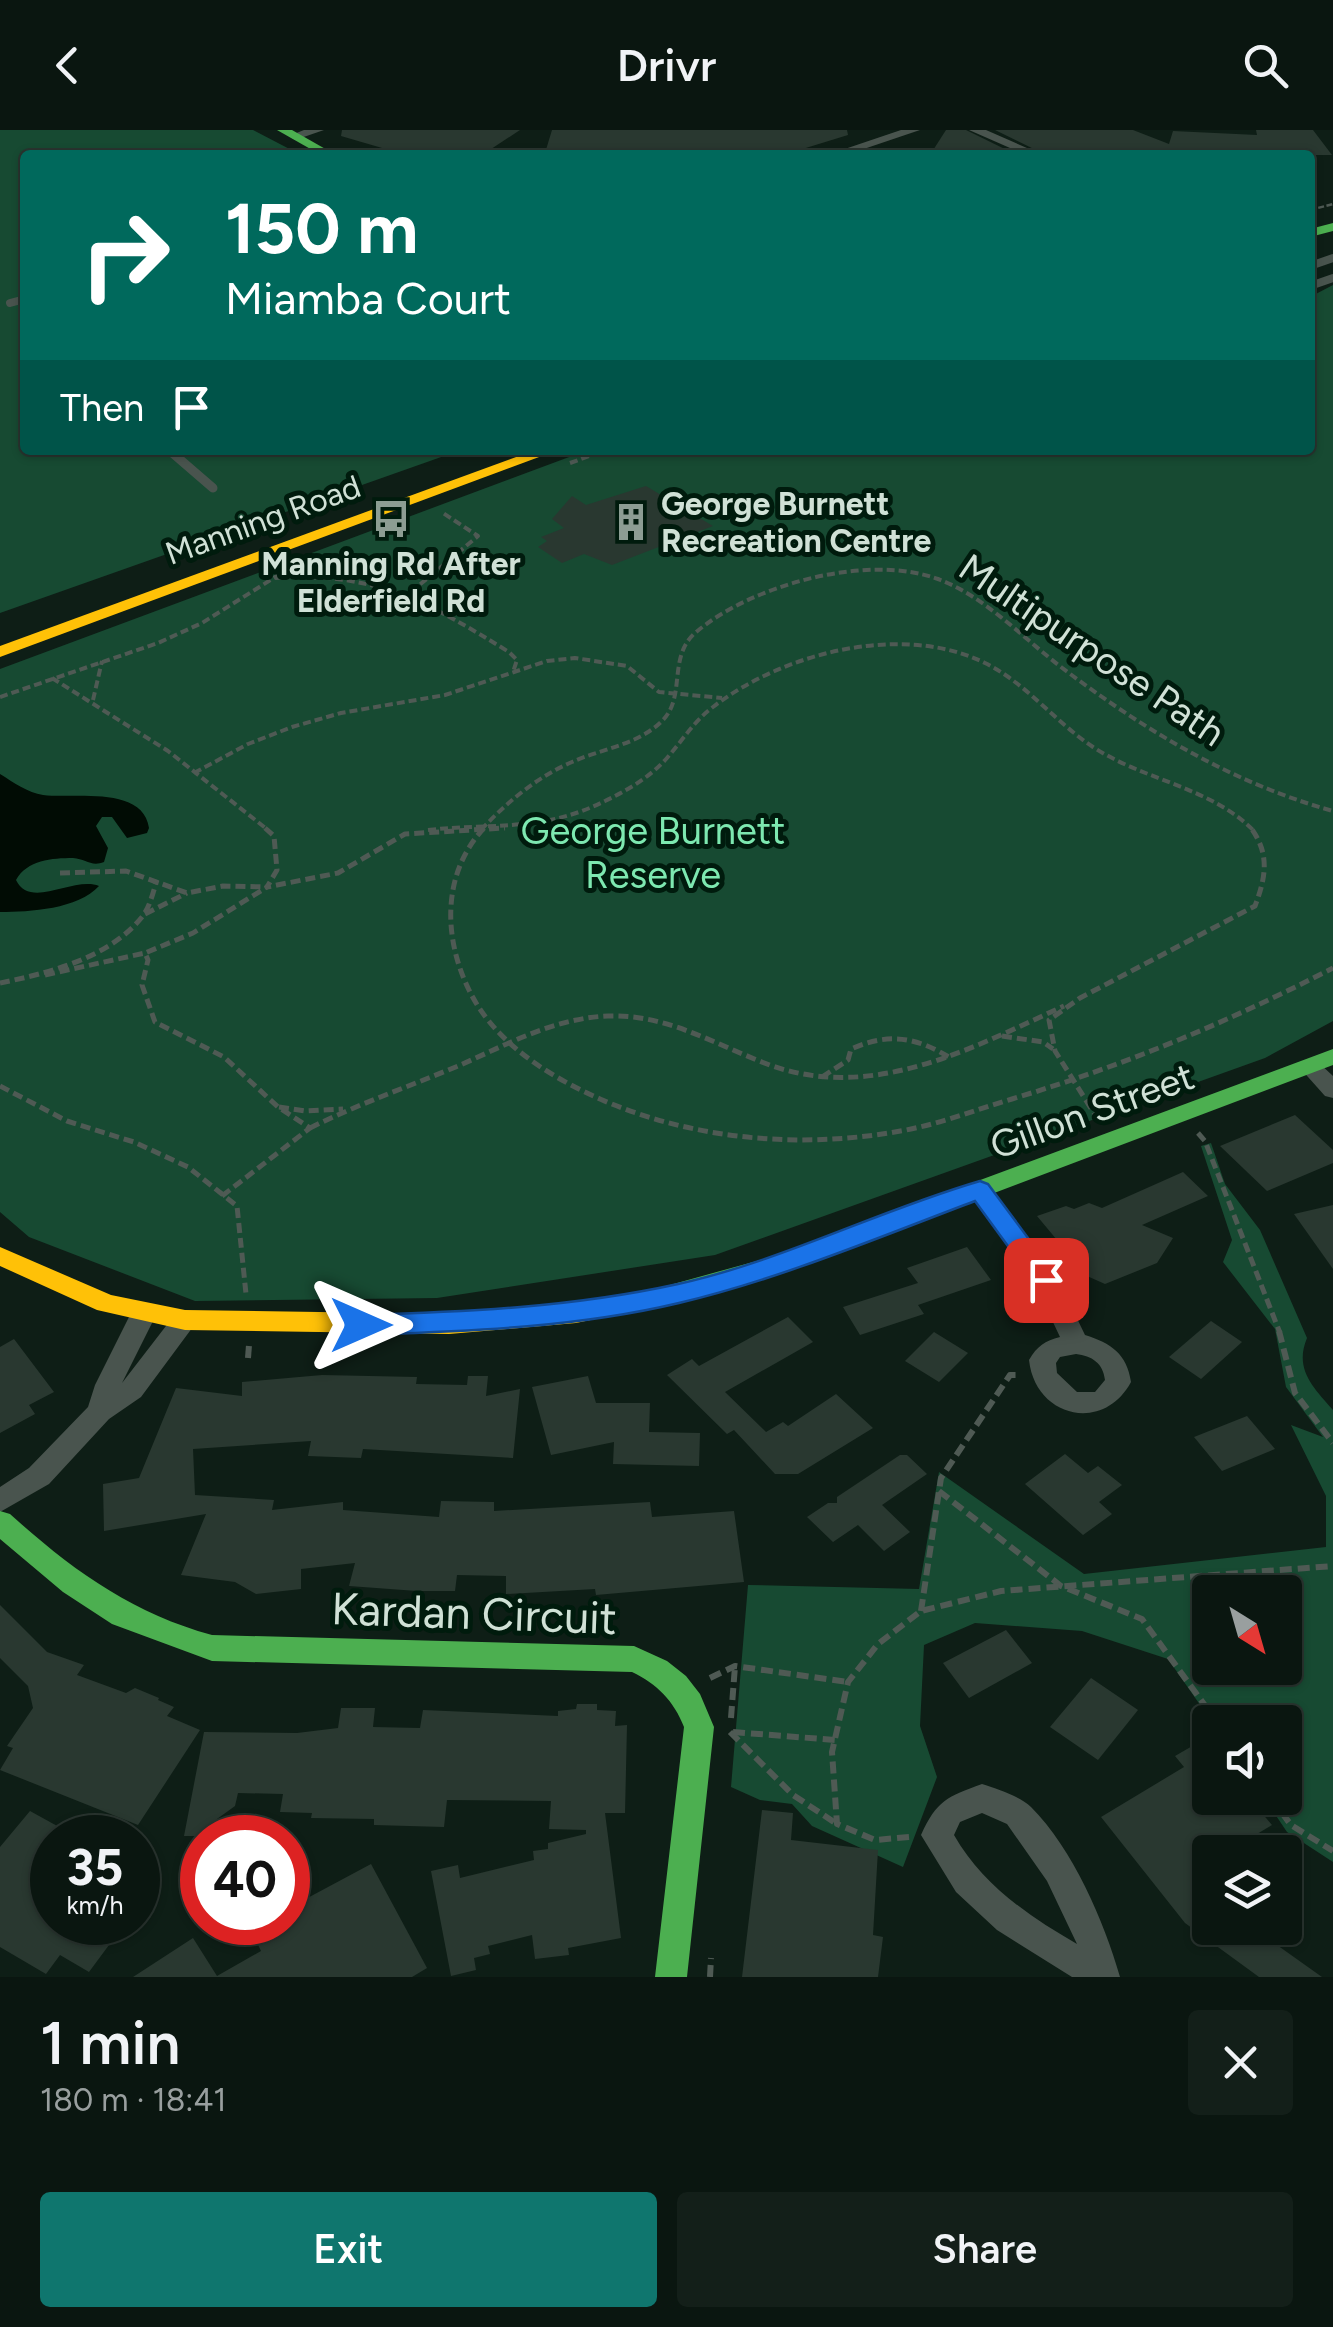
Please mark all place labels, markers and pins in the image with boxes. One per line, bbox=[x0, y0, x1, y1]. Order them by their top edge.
place label: George Burnett Recreation Centre bbox=[661, 485, 931, 560]
bus stop icon: Manning Rd After Elderfield Rd bbox=[370, 498, 412, 540]
building icon: George Burnett Recreation Centre bbox=[610, 501, 652, 543]
place label: Manning Rd After Elderfield Rd bbox=[261, 545, 521, 620]
pin bbox=[1004, 1238, 1089, 1323]

